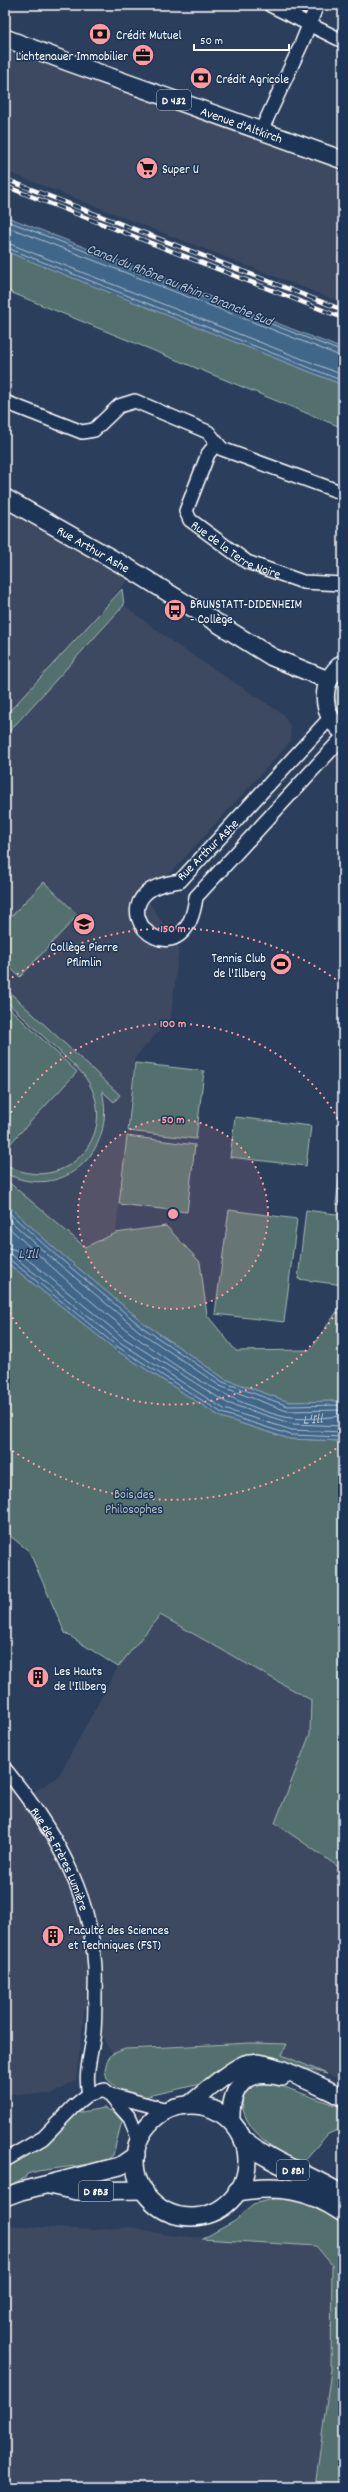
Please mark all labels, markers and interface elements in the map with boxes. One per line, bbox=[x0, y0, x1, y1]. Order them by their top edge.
bank icon: Crédit Mutuel bbox=[87, 21, 113, 47]
scale bar bbox=[194, 26, 289, 52]
place label: Crédit Mutuel bbox=[116, 27, 182, 46]
text: 50 m bbox=[200, 33, 223, 50]
office icon: Lichtenauer Immobilier bbox=[130, 42, 156, 68]
place label: Lichtenauer Immobilier bbox=[16, 48, 128, 67]
bank icon: Crédit Agricole bbox=[188, 65, 214, 91]
place label: Crédit Agricole bbox=[216, 71, 289, 90]
road number: D 432 bbox=[157, 90, 191, 110]
street label: Avenue d'Altkirch bbox=[197, 103, 285, 150]
supermarket icon: Super U bbox=[134, 155, 160, 181]
place label: Super U bbox=[162, 161, 199, 180]
water label: Canal du Rhône au Rhin - Branche Sud bbox=[83, 239, 277, 333]
street label: Rue de la Terre Noire bbox=[186, 517, 283, 585]
street label: Rue Arthur Ashe bbox=[53, 522, 133, 579]
place label: BRUNSTATT-DIDENHEIM - Collège bbox=[190, 596, 302, 630]
bus stop icon: BRUNSTATT-DIDENHEIM - Collège bbox=[162, 597, 188, 623]
street label: Rue Arthur Ashe bbox=[173, 815, 244, 886]
school or university icon: Collège Pierre Pflimlin bbox=[71, 911, 97, 937]
text: 150 m bbox=[160, 921, 186, 938]
place label: Collège Pierre Pflimlin bbox=[50, 939, 118, 973]
place label: Tennis Club de l'Illberg bbox=[211, 950, 266, 984]
sports icon: Tennis Club de l'Illberg bbox=[268, 951, 294, 977]
text: 100 m bbox=[160, 1016, 186, 1033]
text: 50 m bbox=[161, 1112, 185, 1129]
centre of rings bbox=[166, 1207, 180, 1221]
water label: L'Ill bbox=[18, 1245, 39, 1265]
water label: L'Ill bbox=[303, 1410, 325, 1431]
park label: Bois des Philosophes bbox=[105, 1486, 163, 1520]
place label: Les Hauts de l'Illberg bbox=[54, 1663, 107, 1697]
building icon: Les Hauts de l'Illberg bbox=[25, 1664, 51, 1690]
street label: Rue des Frères Lumière bbox=[24, 1804, 92, 1914]
place label: Faculté des Sciences et Techniques (FST) bbox=[68, 1922, 169, 1956]
building icon: Faculté des Sciences et Techniques (FST) bbox=[40, 1923, 66, 1949]
road number: D 8B1 bbox=[277, 2160, 309, 2180]
road number: D 8B3 bbox=[79, 2181, 113, 2201]

